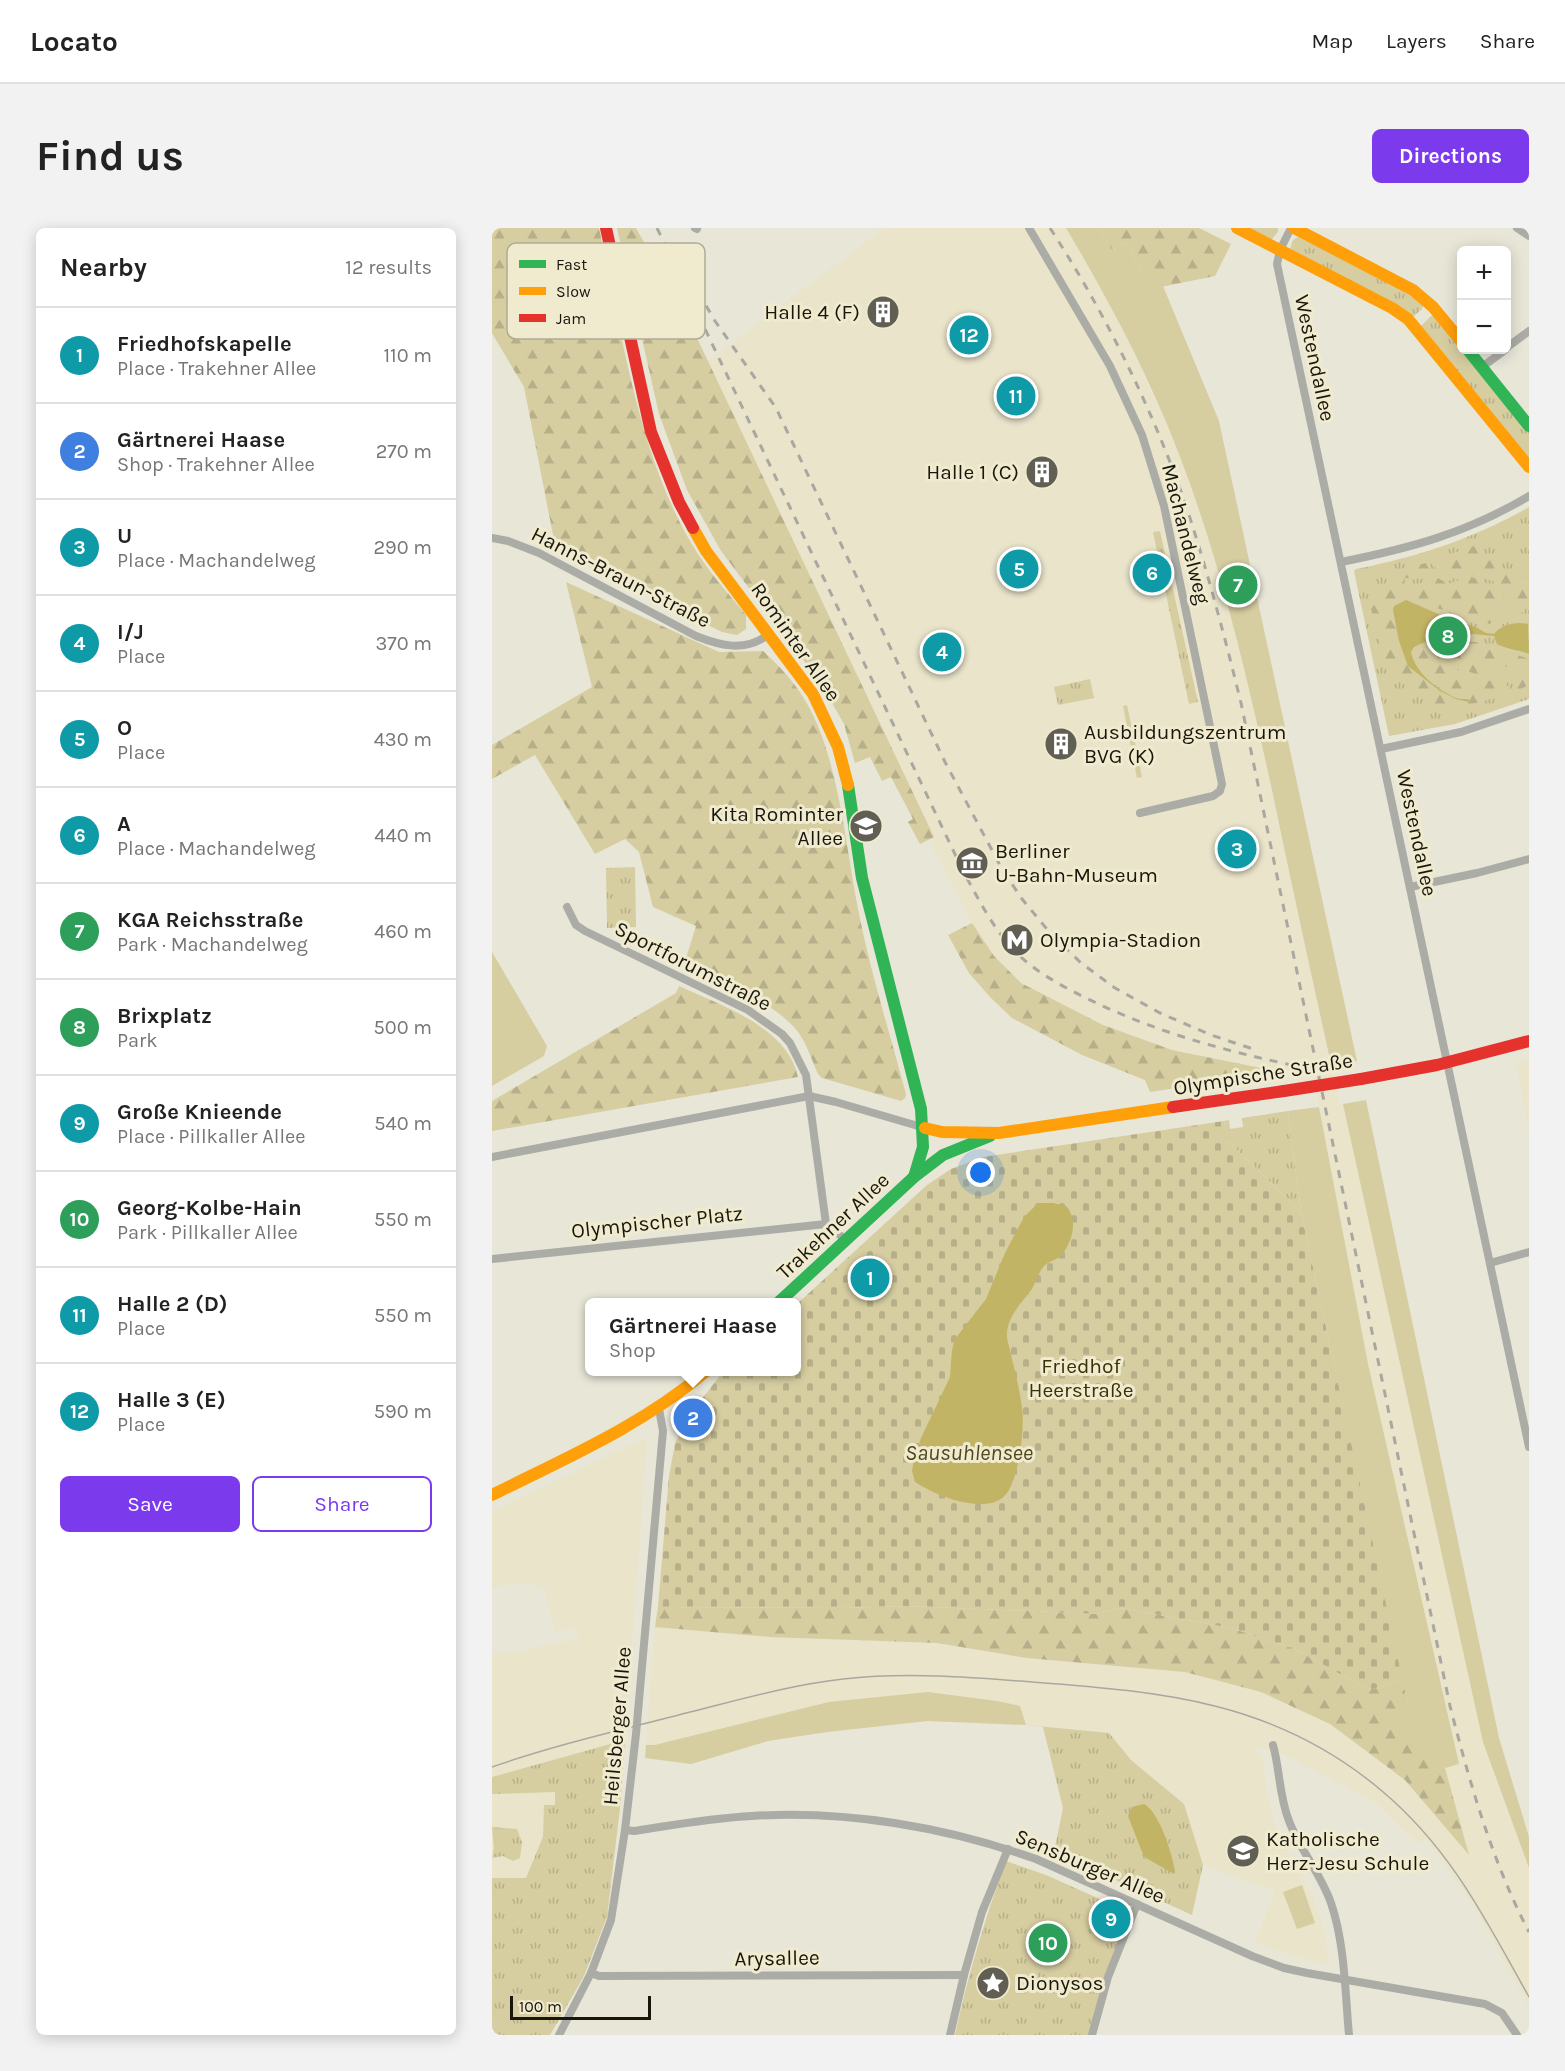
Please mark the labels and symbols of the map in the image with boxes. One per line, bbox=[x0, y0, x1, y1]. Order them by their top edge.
legend bbox=[507, 243, 705, 339]
text: Fast bbox=[556, 255, 587, 274]
text: Slow bbox=[556, 282, 591, 301]
street label: Westendallee bbox=[1290, 293, 1340, 423]
building icon: Halle 4 (F) bbox=[865, 294, 901, 330]
place label: Halle 4 (F) bbox=[764, 300, 860, 324]
text: Jam bbox=[556, 309, 586, 328]
pin: 12 bbox=[950, 312, 988, 358]
pin: 11 bbox=[996, 374, 1036, 418]
building icon: Halle 1 (C) bbox=[1024, 454, 1060, 490]
place label: Halle 1 (C) bbox=[926, 460, 1019, 484]
street label: Machandelweg bbox=[1157, 461, 1215, 607]
street label: Hanns-Braun-Straße bbox=[528, 521, 714, 633]
pin: 5 bbox=[1000, 546, 1038, 592]
pin: 6 bbox=[1132, 550, 1172, 596]
pin: 7 bbox=[1218, 562, 1258, 608]
street label: Rominter Allee bbox=[746, 578, 846, 706]
pin: 8 bbox=[1428, 614, 1468, 658]
pin: 4 bbox=[922, 630, 962, 674]
place label: Ausbildungszentrum BVG (K) bbox=[1084, 720, 1286, 768]
building icon: Ausbildungszentrum BVG (K) bbox=[1043, 726, 1079, 762]
street label: Westendallee bbox=[1392, 768, 1442, 898]
place label: Kita Rominter Allee bbox=[710, 802, 843, 850]
school or university icon: Kita Rominter Allee bbox=[848, 808, 884, 844]
pin: 3 bbox=[1218, 826, 1256, 872]
place label: Berliner U-Bahn-Museum bbox=[995, 839, 1158, 887]
museum icon: Berliner U-Bahn-Museum bbox=[954, 845, 990, 881]
street label: Sportforumstraße bbox=[611, 916, 775, 1016]
metro station icon: Olympia-Stadion bbox=[999, 922, 1035, 958]
place label: Olympia-Stadion bbox=[1040, 928, 1201, 952]
street label: Olympische Straße bbox=[1172, 1048, 1354, 1100]
your location bbox=[966, 1158, 995, 1187]
street label: Trakehner Allee bbox=[772, 1168, 894, 1284]
street label: Olympischer Platz bbox=[570, 1201, 744, 1243]
pin: 1 bbox=[850, 1256, 890, 1300]
park label: Friedhof Heerstraße bbox=[1029, 1354, 1133, 1402]
pin: 2 bbox=[674, 1396, 712, 1440]
water label: Sausuhlensee bbox=[905, 1440, 1033, 1466]
street label: Heilsberger Allee bbox=[598, 1646, 636, 1806]
street label: Sensburger Allee bbox=[1012, 1824, 1168, 1908]
place label: Katholische Herz-Jesu Schule bbox=[1266, 1827, 1429, 1875]
school or university icon: Katholische Herz-Jesu Schule bbox=[1225, 1833, 1261, 1869]
pin: 9 bbox=[1092, 1896, 1130, 1942]
pin: 10 bbox=[1028, 1920, 1068, 1966]
street label: Arysallee bbox=[734, 1945, 820, 1971]
place icon: Dionysos bbox=[975, 1965, 1011, 2001]
place label: Dionysos bbox=[1016, 1971, 1104, 1995]
scale bar bbox=[510, 1993, 651, 2020]

